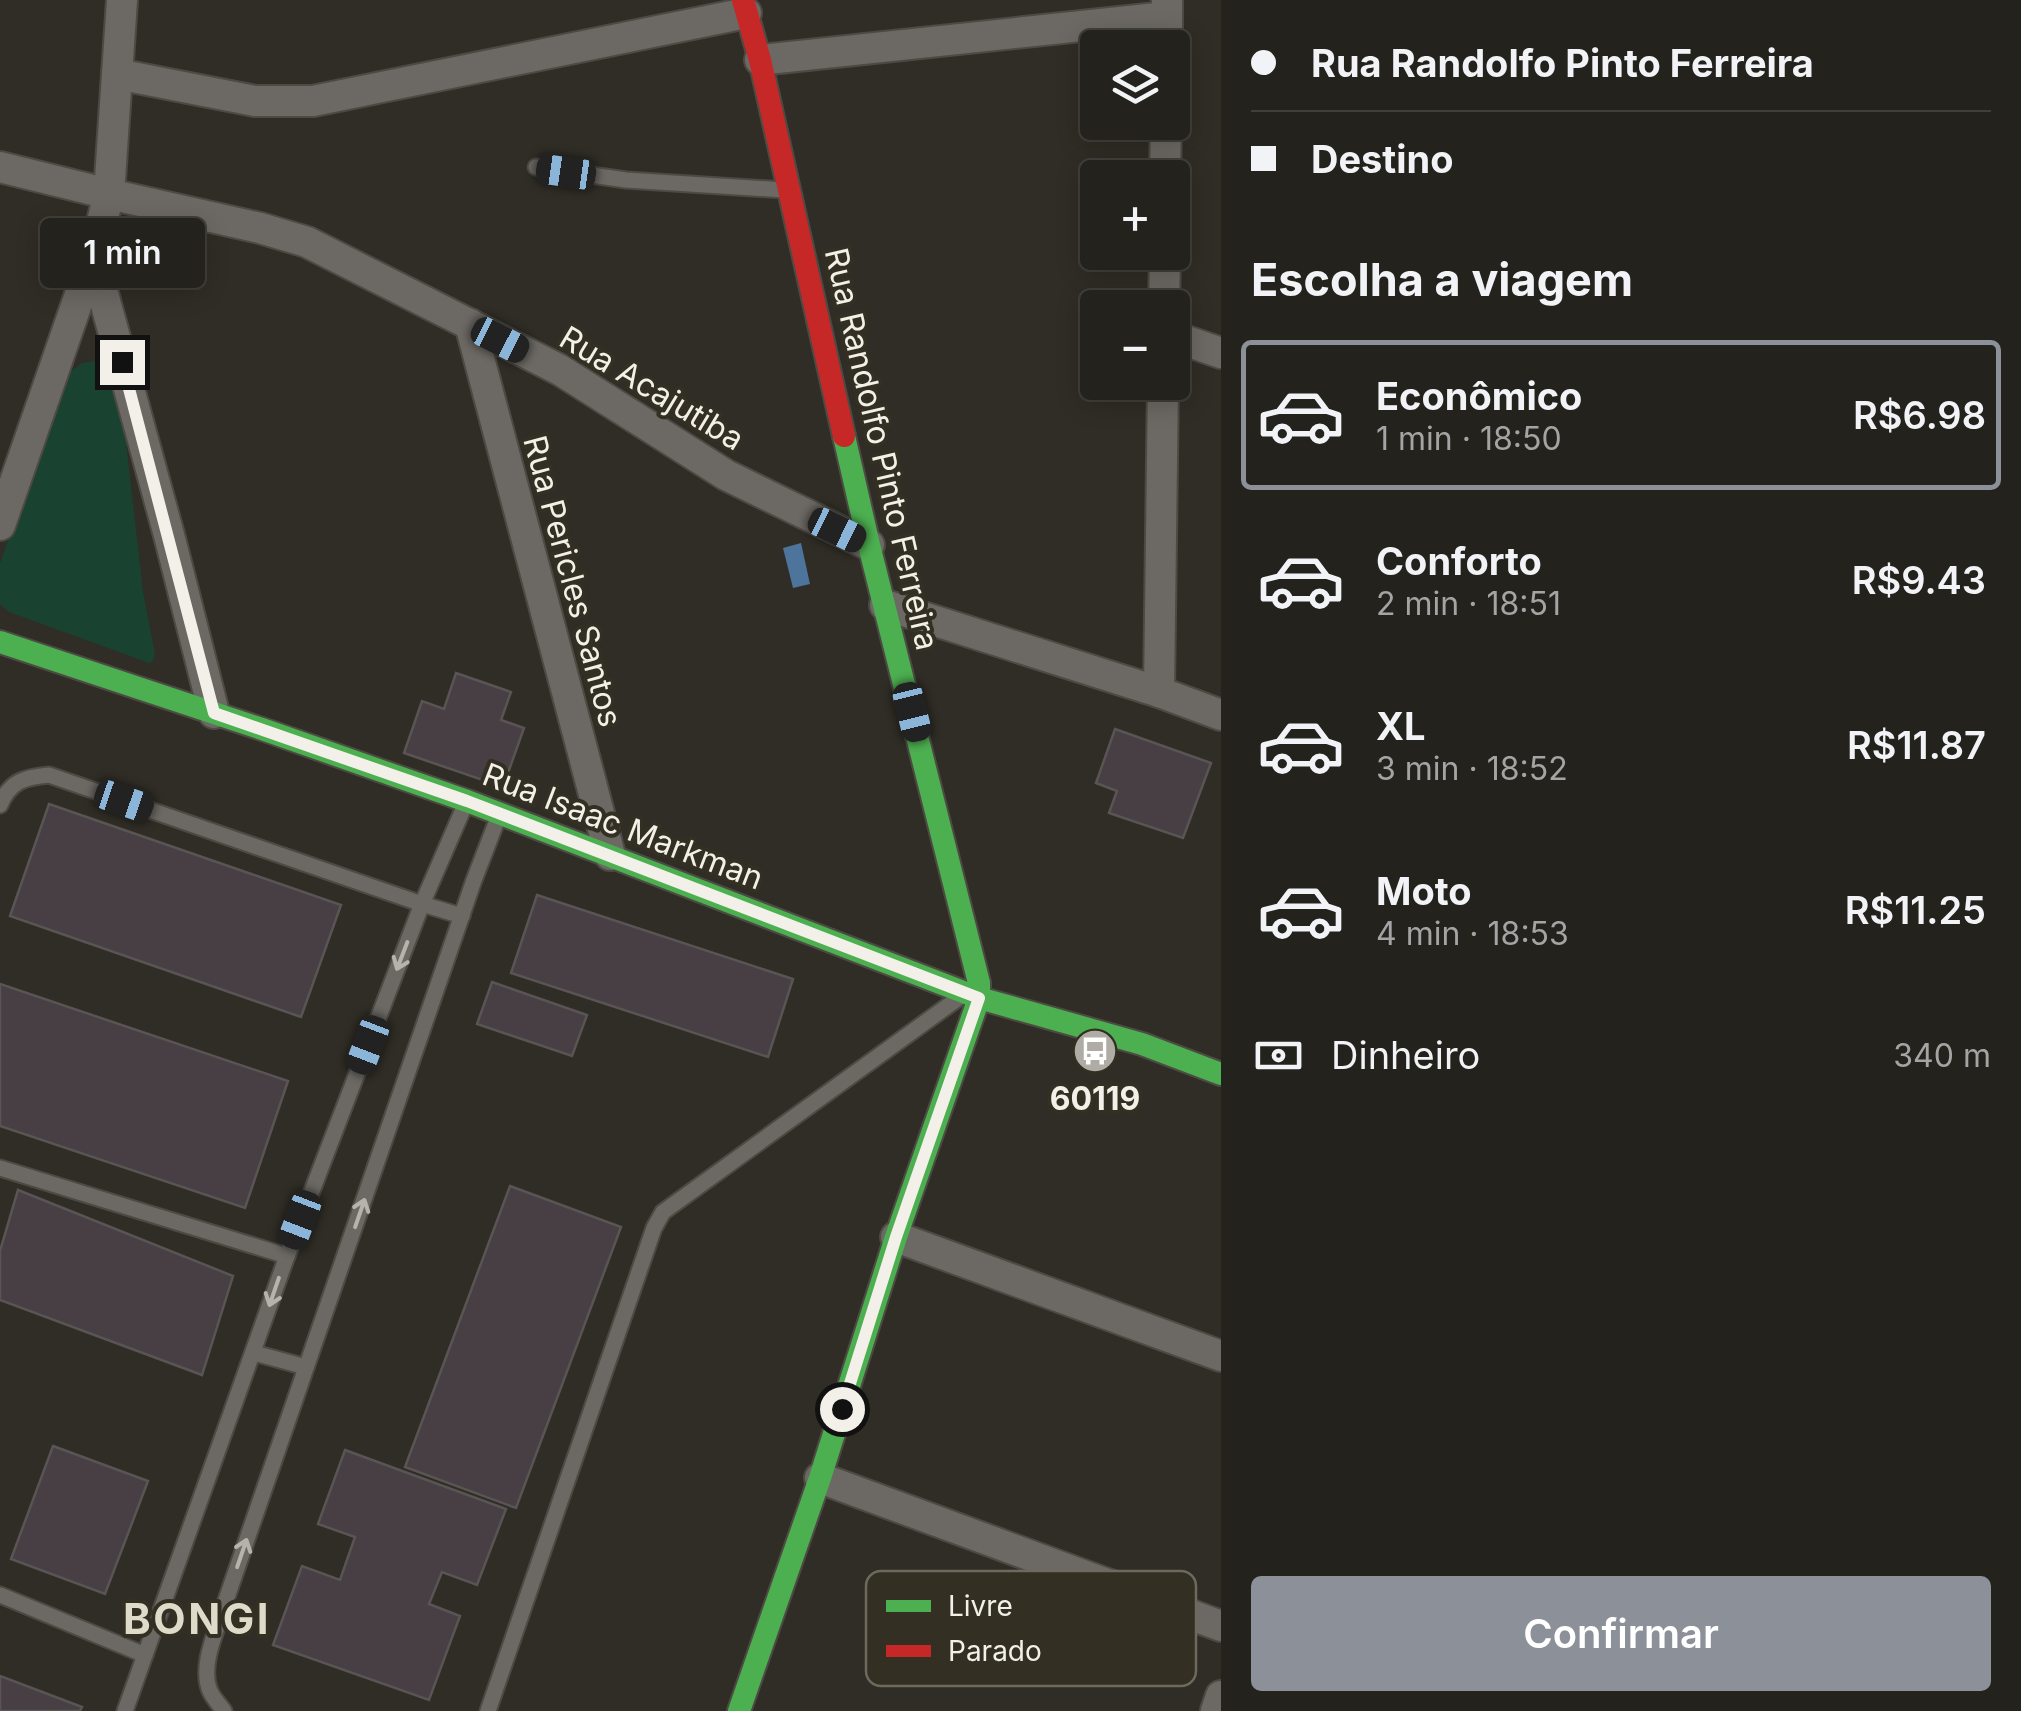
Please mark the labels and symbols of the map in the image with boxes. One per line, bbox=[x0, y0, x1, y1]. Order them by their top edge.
car bbox=[534, 153, 598, 191]
callout: 1 min bbox=[39, 217, 204, 287]
street label: Rua Randolfo Pinto Ferreira bbox=[817, 244, 947, 654]
car bbox=[466, 313, 534, 367]
street label: Rua Acajutiba bbox=[553, 318, 751, 458]
route end bbox=[100, 340, 145, 385]
street label: Rua Pericles Santos bbox=[515, 431, 631, 731]
car bbox=[803, 503, 871, 557]
car bbox=[890, 679, 934, 745]
street label: Rua Isaac Markman bbox=[477, 755, 769, 897]
car bbox=[91, 777, 157, 825]
one-way arrow bbox=[392, 939, 410, 970]
car bbox=[343, 1012, 393, 1078]
bus stop icon: 60119 bbox=[1072, 1028, 1118, 1074]
place label: 60119 bbox=[1050, 1079, 1140, 1118]
car bbox=[275, 1187, 325, 1253]
one-way arrow bbox=[352, 1198, 370, 1230]
one-way arrow bbox=[264, 1276, 282, 1307]
route start bbox=[820, 1387, 865, 1432]
one-way arrow bbox=[234, 1539, 252, 1570]
legend bbox=[866, 1571, 1196, 1686]
text: Livre bbox=[948, 1589, 1013, 1623]
district label: BONGI bbox=[123, 1593, 271, 1644]
text: Parado bbox=[948, 1634, 1042, 1668]

